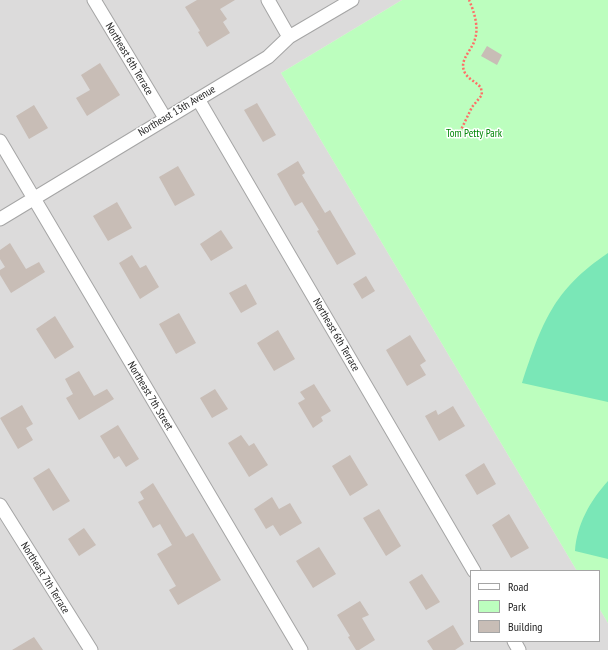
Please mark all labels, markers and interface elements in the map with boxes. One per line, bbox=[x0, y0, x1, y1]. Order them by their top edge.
street label: Northeast 6th Terrace bbox=[102, 20, 156, 98]
street label: Northeast 13th Avenue bbox=[136, 83, 218, 139]
park label: Tom Petty Park bbox=[446, 127, 502, 141]
street label: Northeast 6th Terrace bbox=[310, 296, 362, 374]
street label: Northeast 7th Street bbox=[124, 359, 176, 433]
street label: Northeast 7th Terrace bbox=[18, 540, 72, 616]
legend bbox=[470, 570, 600, 642]
text: Road bbox=[508, 579, 528, 594]
text: Park bbox=[508, 599, 526, 614]
text: Building bbox=[508, 619, 543, 634]

